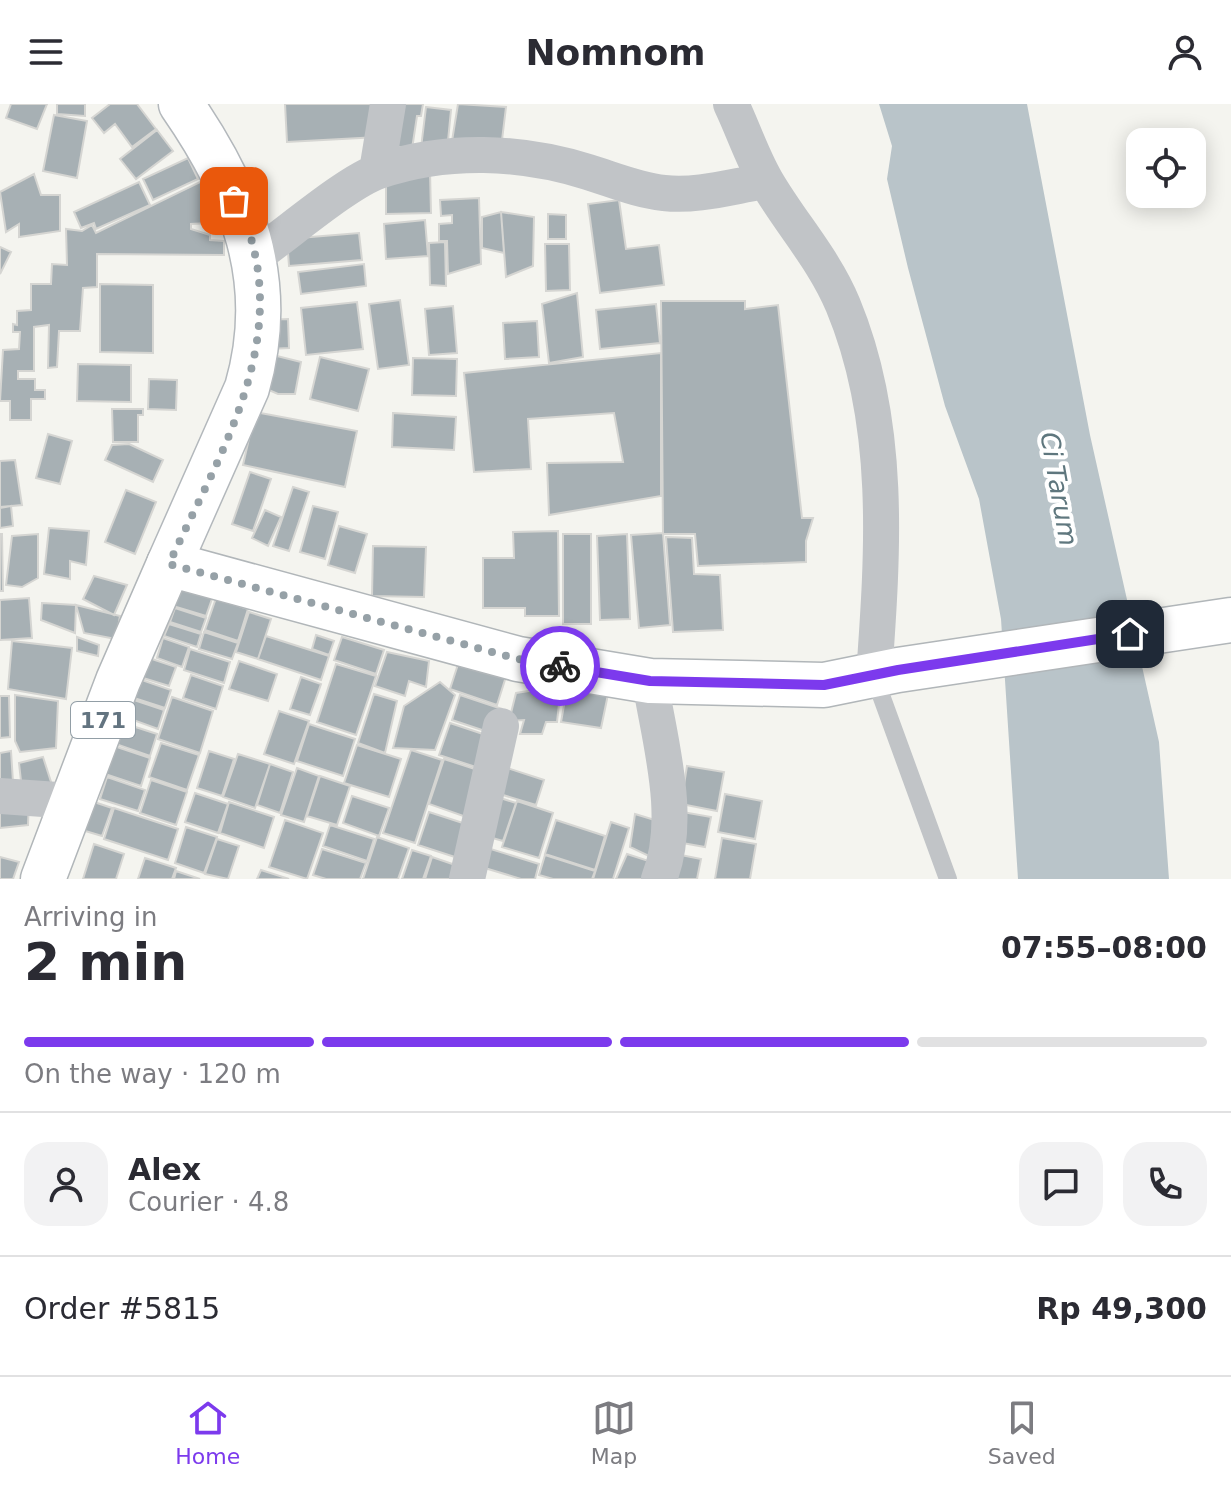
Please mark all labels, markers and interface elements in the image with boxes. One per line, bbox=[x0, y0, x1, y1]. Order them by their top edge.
icon: menu bbox=[24, 30, 68, 74]
icon: person bbox=[1163, 30, 1207, 74]
text: Nomnom bbox=[525, 32, 706, 73]
map controls bbox=[1126, 128, 1206, 208]
button: locate bbox=[1126, 128, 1206, 208]
pin bbox=[200, 167, 268, 235]
icon: bag bbox=[212, 179, 256, 223]
water label: Ci Tarum bbox=[1034, 430, 1084, 548]
pin bbox=[1096, 600, 1164, 668]
icon: home bbox=[1108, 612, 1152, 656]
courier bbox=[520, 626, 600, 706]
icon: bike bbox=[538, 644, 582, 688]
road number: 171 bbox=[71, 702, 135, 738]
text: Arriving in bbox=[24, 902, 158, 932]
text: 07:55–08:00 bbox=[1001, 930, 1207, 965]
text: 2 min bbox=[24, 932, 187, 992]
text: On the way · 120 m bbox=[24, 1059, 281, 1089]
button: person bbox=[24, 1142, 108, 1226]
button: chat bbox=[1019, 1142, 1103, 1226]
button: phone bbox=[1123, 1142, 1207, 1226]
text: Alex bbox=[128, 1152, 201, 1187]
text: Courier · 4.8 bbox=[128, 1187, 289, 1217]
text: Order #5815 bbox=[24, 1291, 220, 1326]
text: Rp 49,300 bbox=[1036, 1291, 1207, 1326]
tab: Home bbox=[175, 1396, 240, 1469]
tab: Map bbox=[591, 1396, 637, 1469]
tab: Saved bbox=[988, 1396, 1056, 1469]

